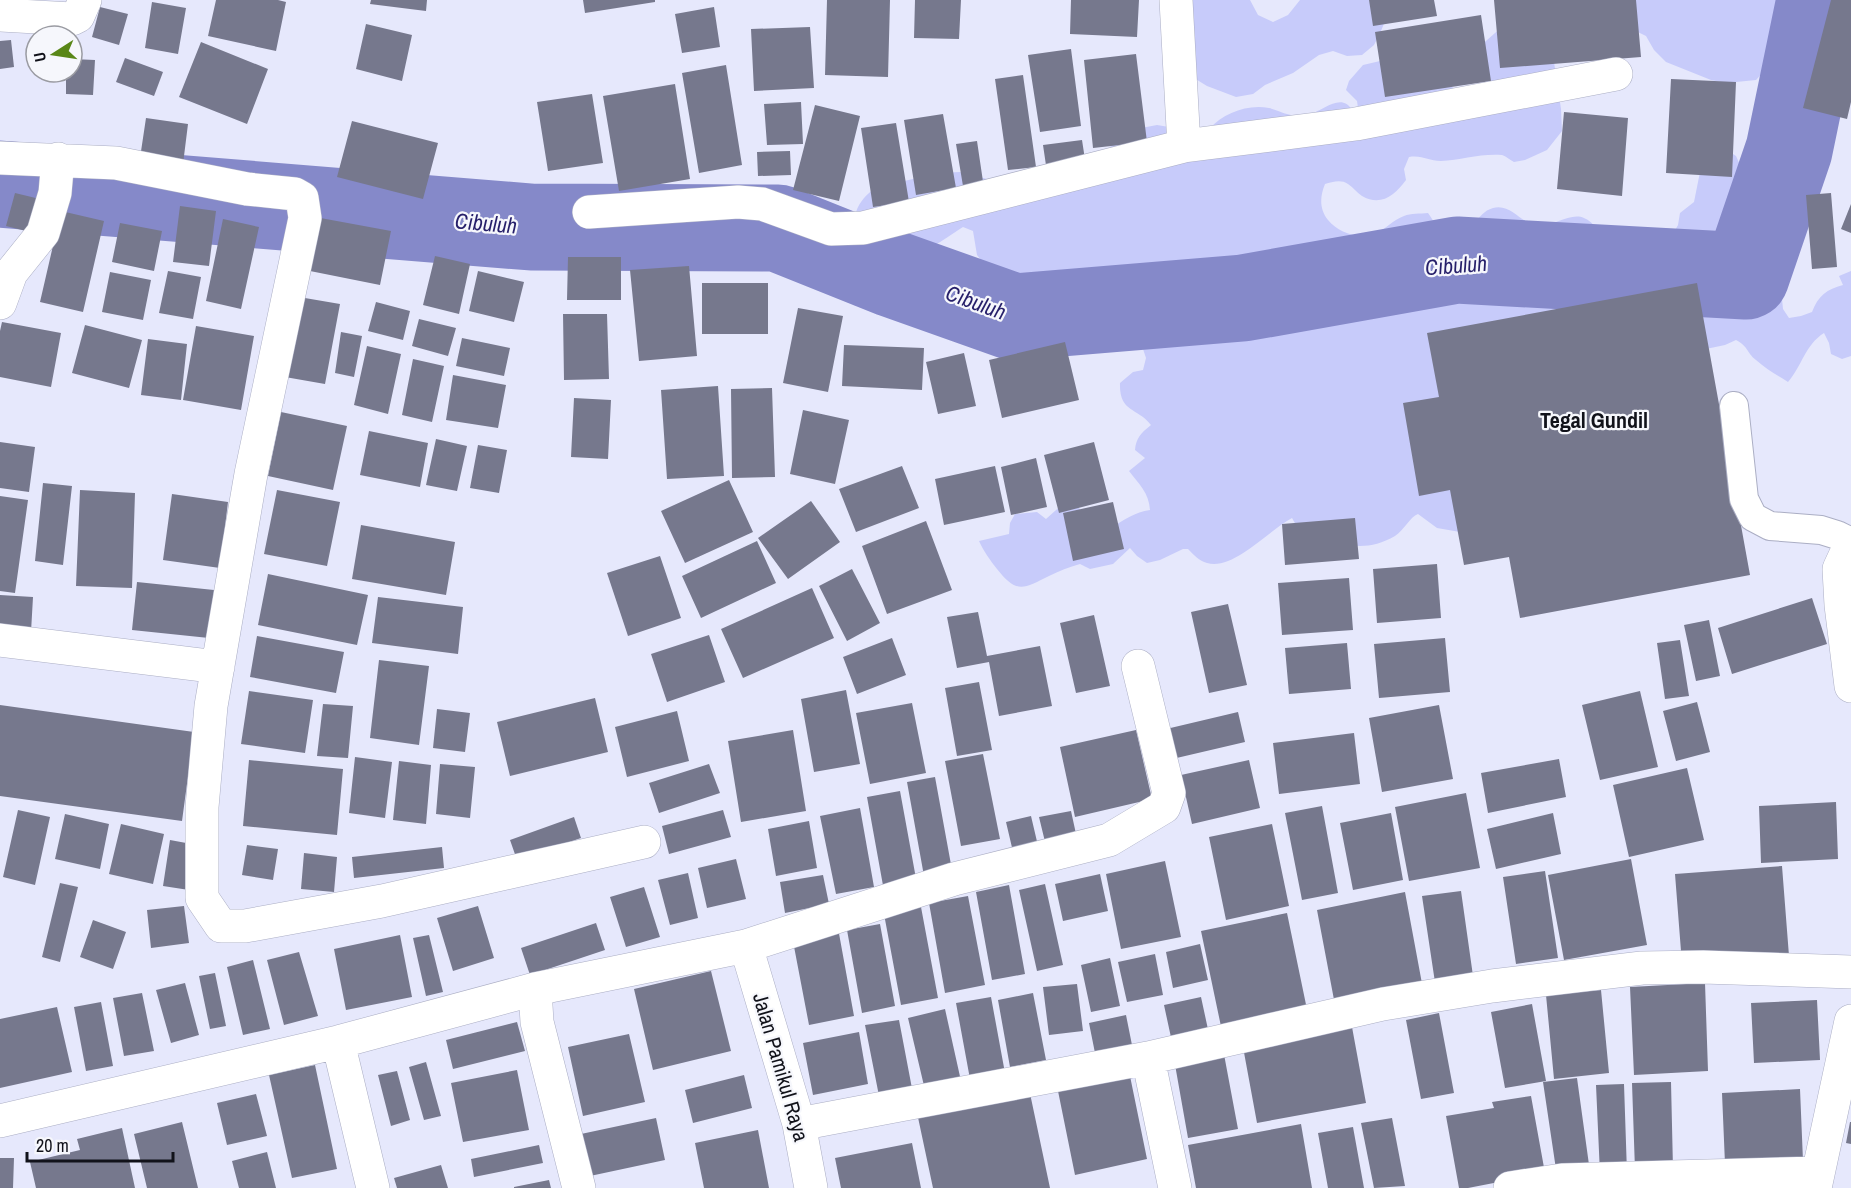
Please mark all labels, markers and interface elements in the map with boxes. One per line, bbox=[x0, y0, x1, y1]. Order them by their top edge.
north arrow bbox=[24, 24, 84, 84]
text: U bbox=[28, 50, 51, 64]
water label: Cibuluh bbox=[454, 205, 518, 241]
water label: Cibuluh bbox=[1424, 248, 1488, 282]
water label: Cibuluh bbox=[942, 277, 1010, 327]
district label: Tegal Gundil bbox=[1540, 405, 1648, 435]
street label: Jalan Pamikul Raya bbox=[746, 989, 816, 1145]
scale bar bbox=[27, 1125, 172, 1163]
text: 20 m bbox=[36, 1133, 69, 1158]

